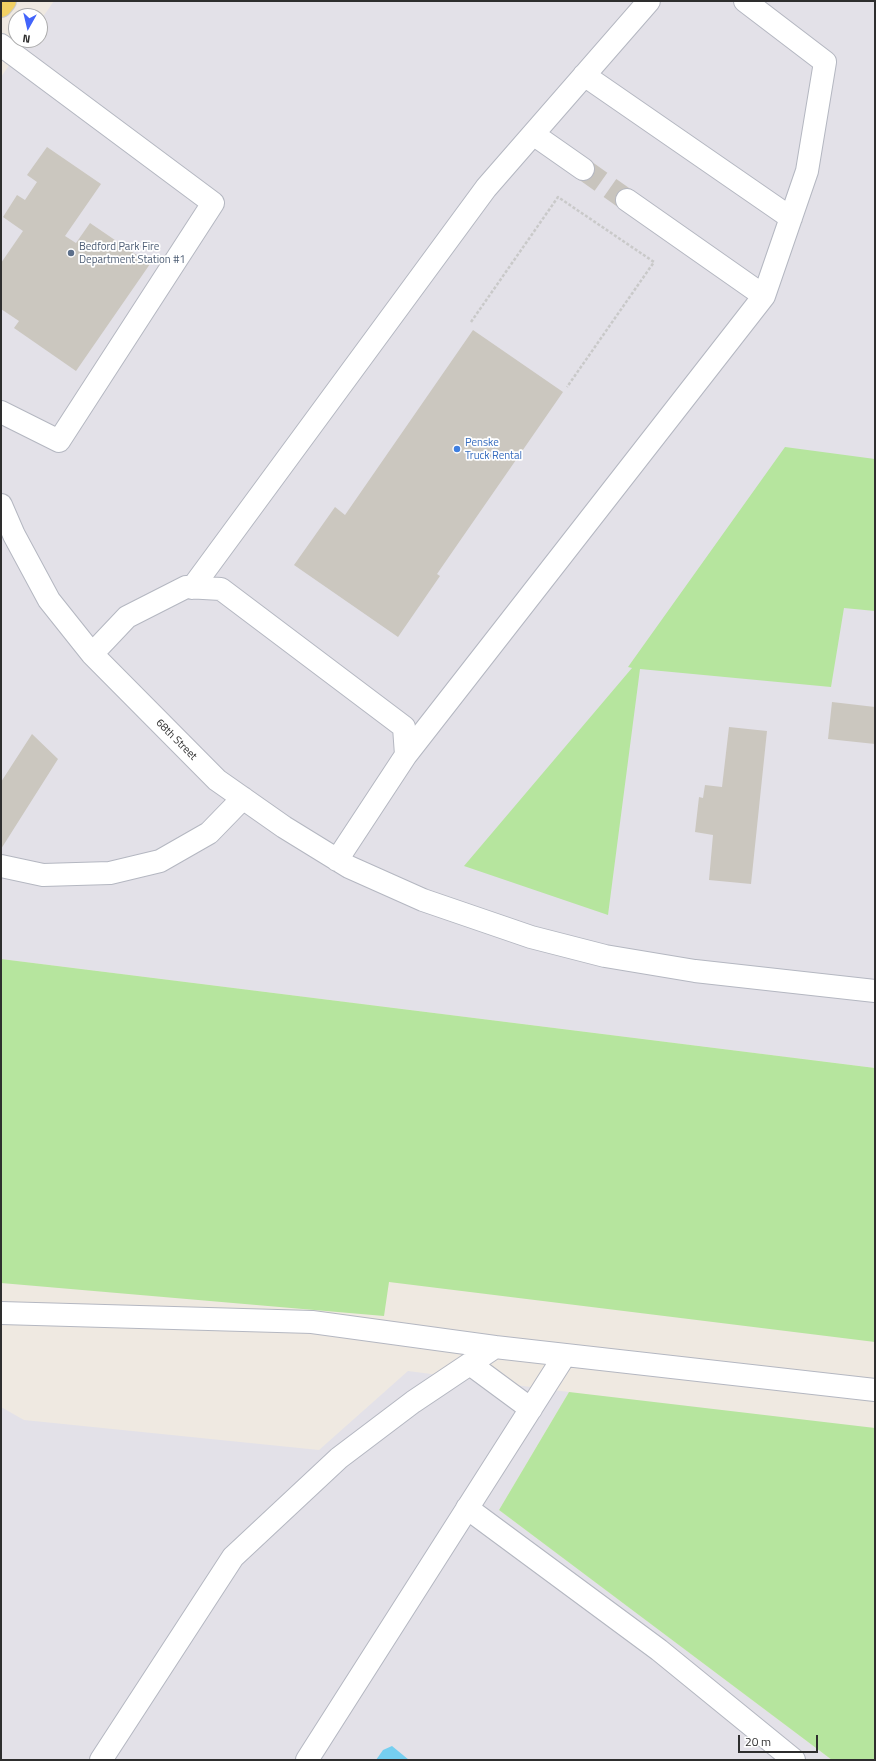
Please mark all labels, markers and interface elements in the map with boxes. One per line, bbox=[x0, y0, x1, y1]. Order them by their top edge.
north arrow bbox=[8, 8, 48, 48]
text: N bbox=[22, 30, 31, 47]
place label: Bedford Park Fire Department Station #1 bbox=[79, 240, 185, 266]
marker: Bedford Park Fire Department Station #1 bbox=[66, 248, 76, 258]
place label: Penske Truck Rental bbox=[465, 436, 522, 462]
marker: Penske Truck Rental bbox=[452, 444, 462, 454]
street label: 68th Street bbox=[153, 717, 199, 763]
scale bar bbox=[740, 1727, 820, 1753]
text: 20 m bbox=[745, 1732, 771, 1751]

